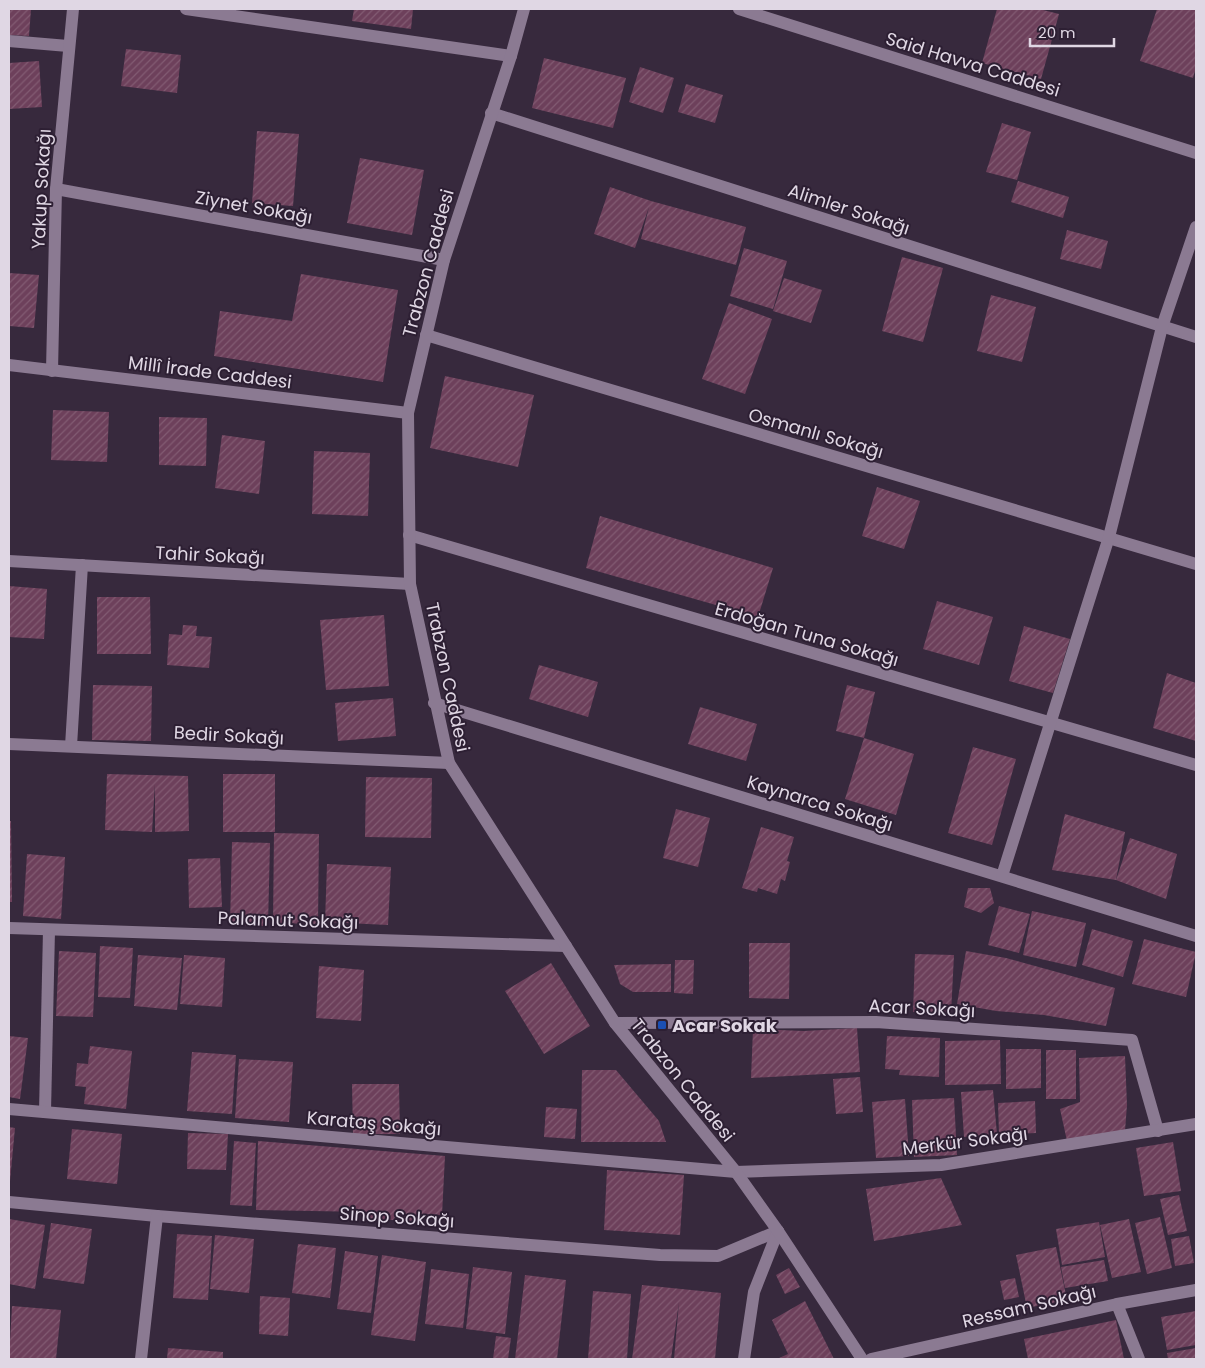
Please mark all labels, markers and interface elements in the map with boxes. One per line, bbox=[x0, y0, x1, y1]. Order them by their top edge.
scale bar bbox=[1030, 15, 1114, 47]
text: 20 m bbox=[1038, 22, 1076, 43]
street label: Said Havva Caddesi bbox=[883, 26, 1063, 102]
street label: Yakup Sokağı bbox=[25, 128, 57, 250]
street label: Alimler Sokağı bbox=[785, 178, 913, 240]
street label: Ziynet Sokağı bbox=[193, 184, 315, 230]
street label: Trabzon Caddesi bbox=[396, 186, 460, 340]
street label: Millî İrade Caddesi bbox=[127, 350, 293, 394]
street label: Osmanlı Sokağı bbox=[745, 402, 887, 464]
street label: Tahir Sokağı bbox=[155, 540, 265, 570]
street label: Erdoğan Tuna Sokağı bbox=[712, 596, 902, 672]
street label: Trabzon Caddesi bbox=[420, 600, 476, 754]
street label: Bedir Sokağı bbox=[173, 720, 285, 750]
street label: Kaynarca Sokağı bbox=[744, 769, 896, 837]
street label: Palamut Sokağı bbox=[217, 905, 359, 935]
street label: Acar Sokağı bbox=[868, 993, 976, 1023]
street label: Trabzon Caddesi bbox=[625, 1013, 741, 1147]
place label: Acar Sokak bbox=[672, 1013, 778, 1038]
marker: Acar Sokak bbox=[656, 1019, 668, 1031]
street label: Karataş Sokağı bbox=[306, 1105, 442, 1141]
street label: Merkür Sokağı bbox=[901, 1121, 1029, 1161]
street label: Sinop Sokağı bbox=[339, 1201, 455, 1233]
street label: Ressam Sokağı bbox=[960, 1278, 1098, 1334]

